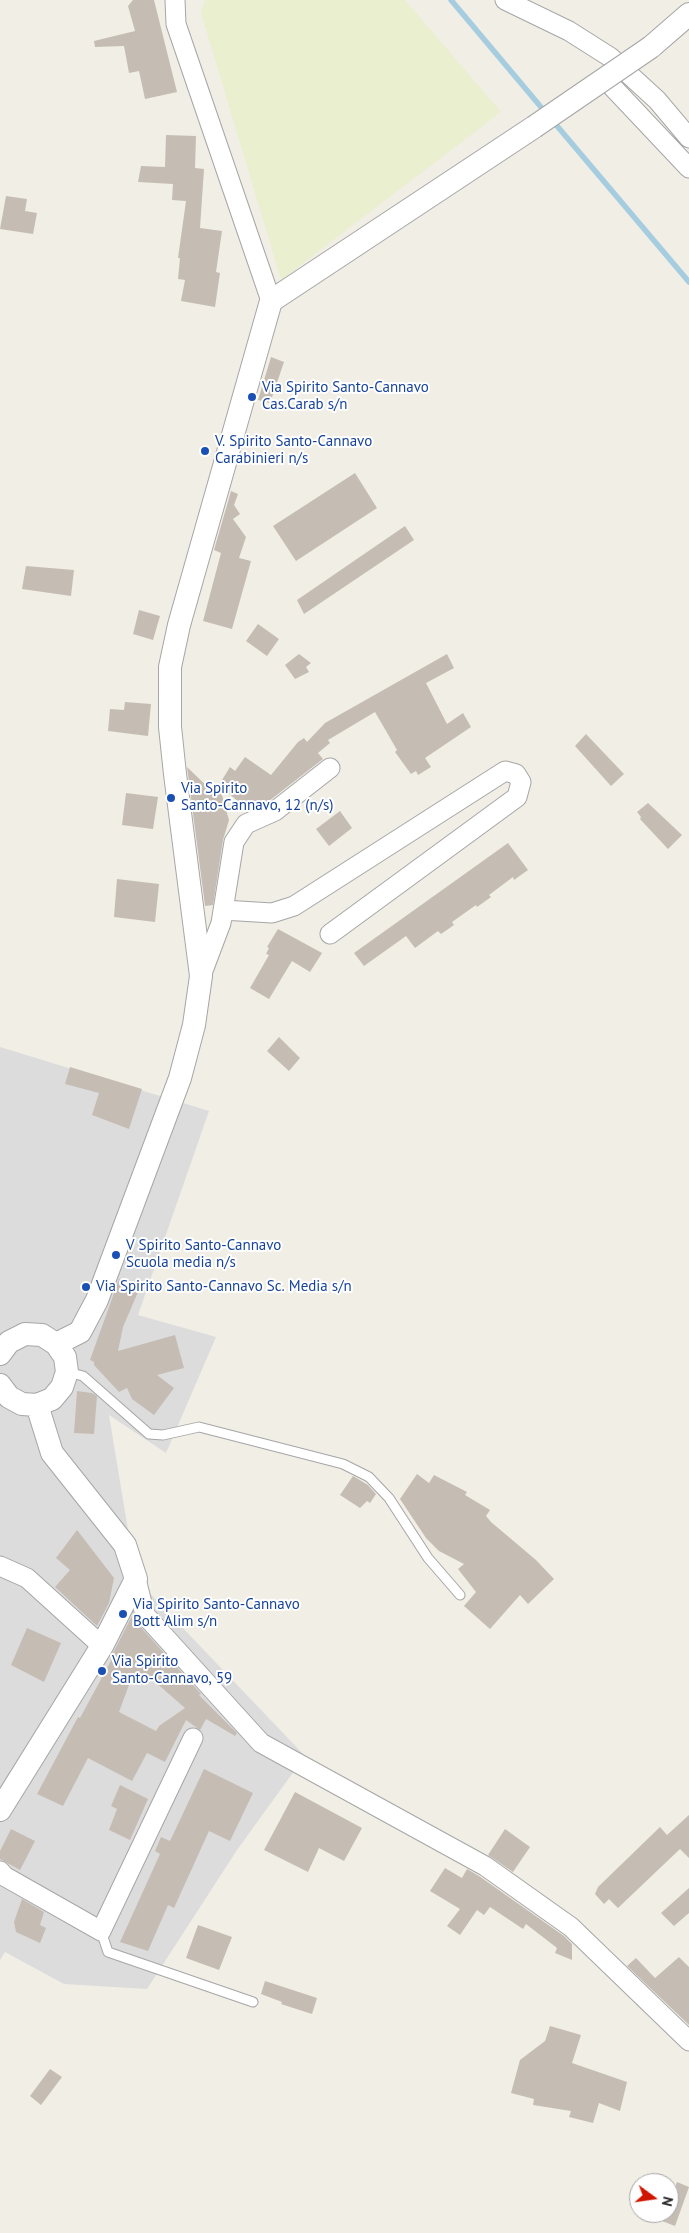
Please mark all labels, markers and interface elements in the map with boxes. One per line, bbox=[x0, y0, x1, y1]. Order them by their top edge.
place label: Via Spirito Santo-Cannavo Cas.Carab s/n bbox=[262, 379, 429, 414]
marker: Via Spirito Santo-Cannavo Cas.Carab s/n bbox=[246, 391, 258, 403]
place label: V. Spirito Santo-Cannavo Carabinieri n/s bbox=[215, 433, 372, 468]
marker: V. Spirito Santo-Cannavo Carabinieri n/s bbox=[199, 445, 211, 457]
place label: Via Spirito Santo-Cannavo, 12 (n/s) bbox=[181, 780, 333, 815]
marker: Via Spirito Santo-Cannavo, 12 (n/s) bbox=[165, 792, 177, 804]
place label: V Spirito Santo-Cannavo Scuola media n/s bbox=[126, 1237, 281, 1272]
marker: V Spirito Santo-Cannavo Scuola media n/s bbox=[110, 1249, 122, 1261]
place label: Via Spirito Santo-Cannavo Sc. Media s/n bbox=[96, 1278, 352, 1296]
marker: Via Spirito Santo-Cannavo Sc. Media s/n bbox=[80, 1281, 92, 1293]
place label: Via Spirito Santo-Cannavo Bott Alim s/n bbox=[133, 1596, 300, 1631]
marker: Via Spirito Santo-Cannavo Bott Alim s/n bbox=[117, 1608, 129, 1620]
place label: Via Spirito Santo-Cannavo, 59 bbox=[112, 1653, 232, 1688]
marker: Via Spirito Santo-Cannavo, 59 bbox=[96, 1665, 108, 1677]
north arrow bbox=[629, 2173, 679, 2223]
text: N bbox=[658, 2195, 677, 2208]

